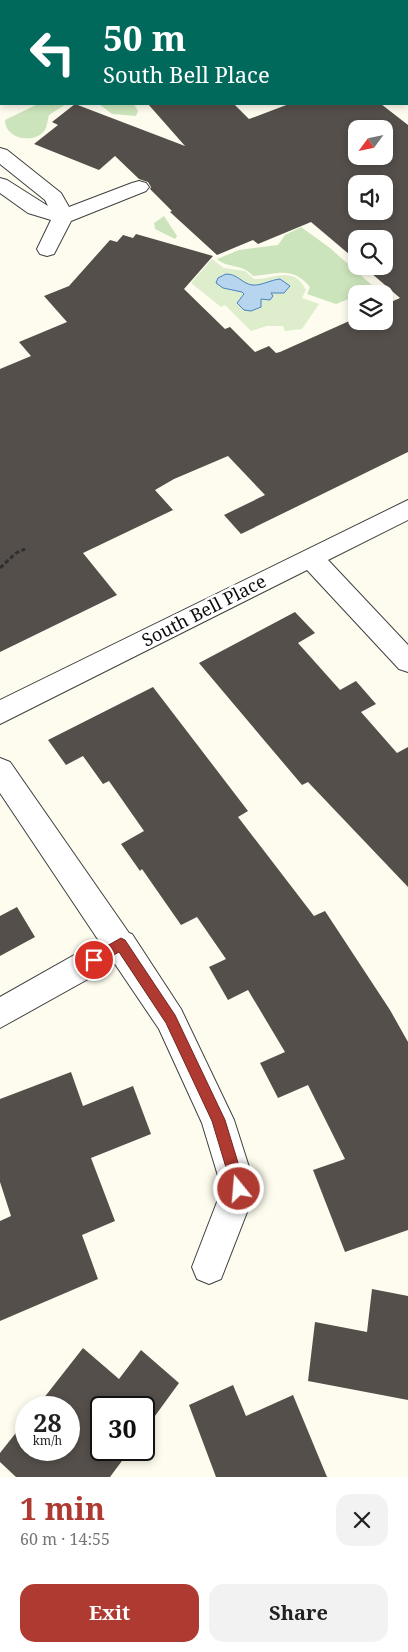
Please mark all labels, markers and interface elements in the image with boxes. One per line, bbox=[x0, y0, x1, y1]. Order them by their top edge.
text: 50 m bbox=[103, 14, 186, 61]
icon: left bbox=[20, 20, 85, 85]
text: South Bell Place bbox=[103, 59, 270, 89]
north arrow bbox=[348, 120, 392, 165]
map controls bbox=[348, 120, 393, 330]
button: sound bbox=[348, 175, 393, 220]
button: search bbox=[348, 230, 393, 275]
button: layers bbox=[348, 285, 393, 330]
street label: South Bell Place bbox=[137, 568, 270, 652]
pin bbox=[73, 939, 115, 981]
icon: arrive bbox=[80, 946, 108, 974]
position arrow bbox=[212, 1162, 264, 1214]
speed limit sign: 30 bbox=[90, 1396, 155, 1461]
text: 28 bbox=[33, 1405, 62, 1439]
text: km/h bbox=[33, 1432, 62, 1449]
text: 1 min bbox=[20, 1488, 105, 1529]
button: close bbox=[336, 1494, 388, 1546]
text: 60 m · 14:55 bbox=[20, 1528, 110, 1550]
button: Exit bbox=[20, 1584, 199, 1642]
button: Share bbox=[209, 1584, 388, 1642]

